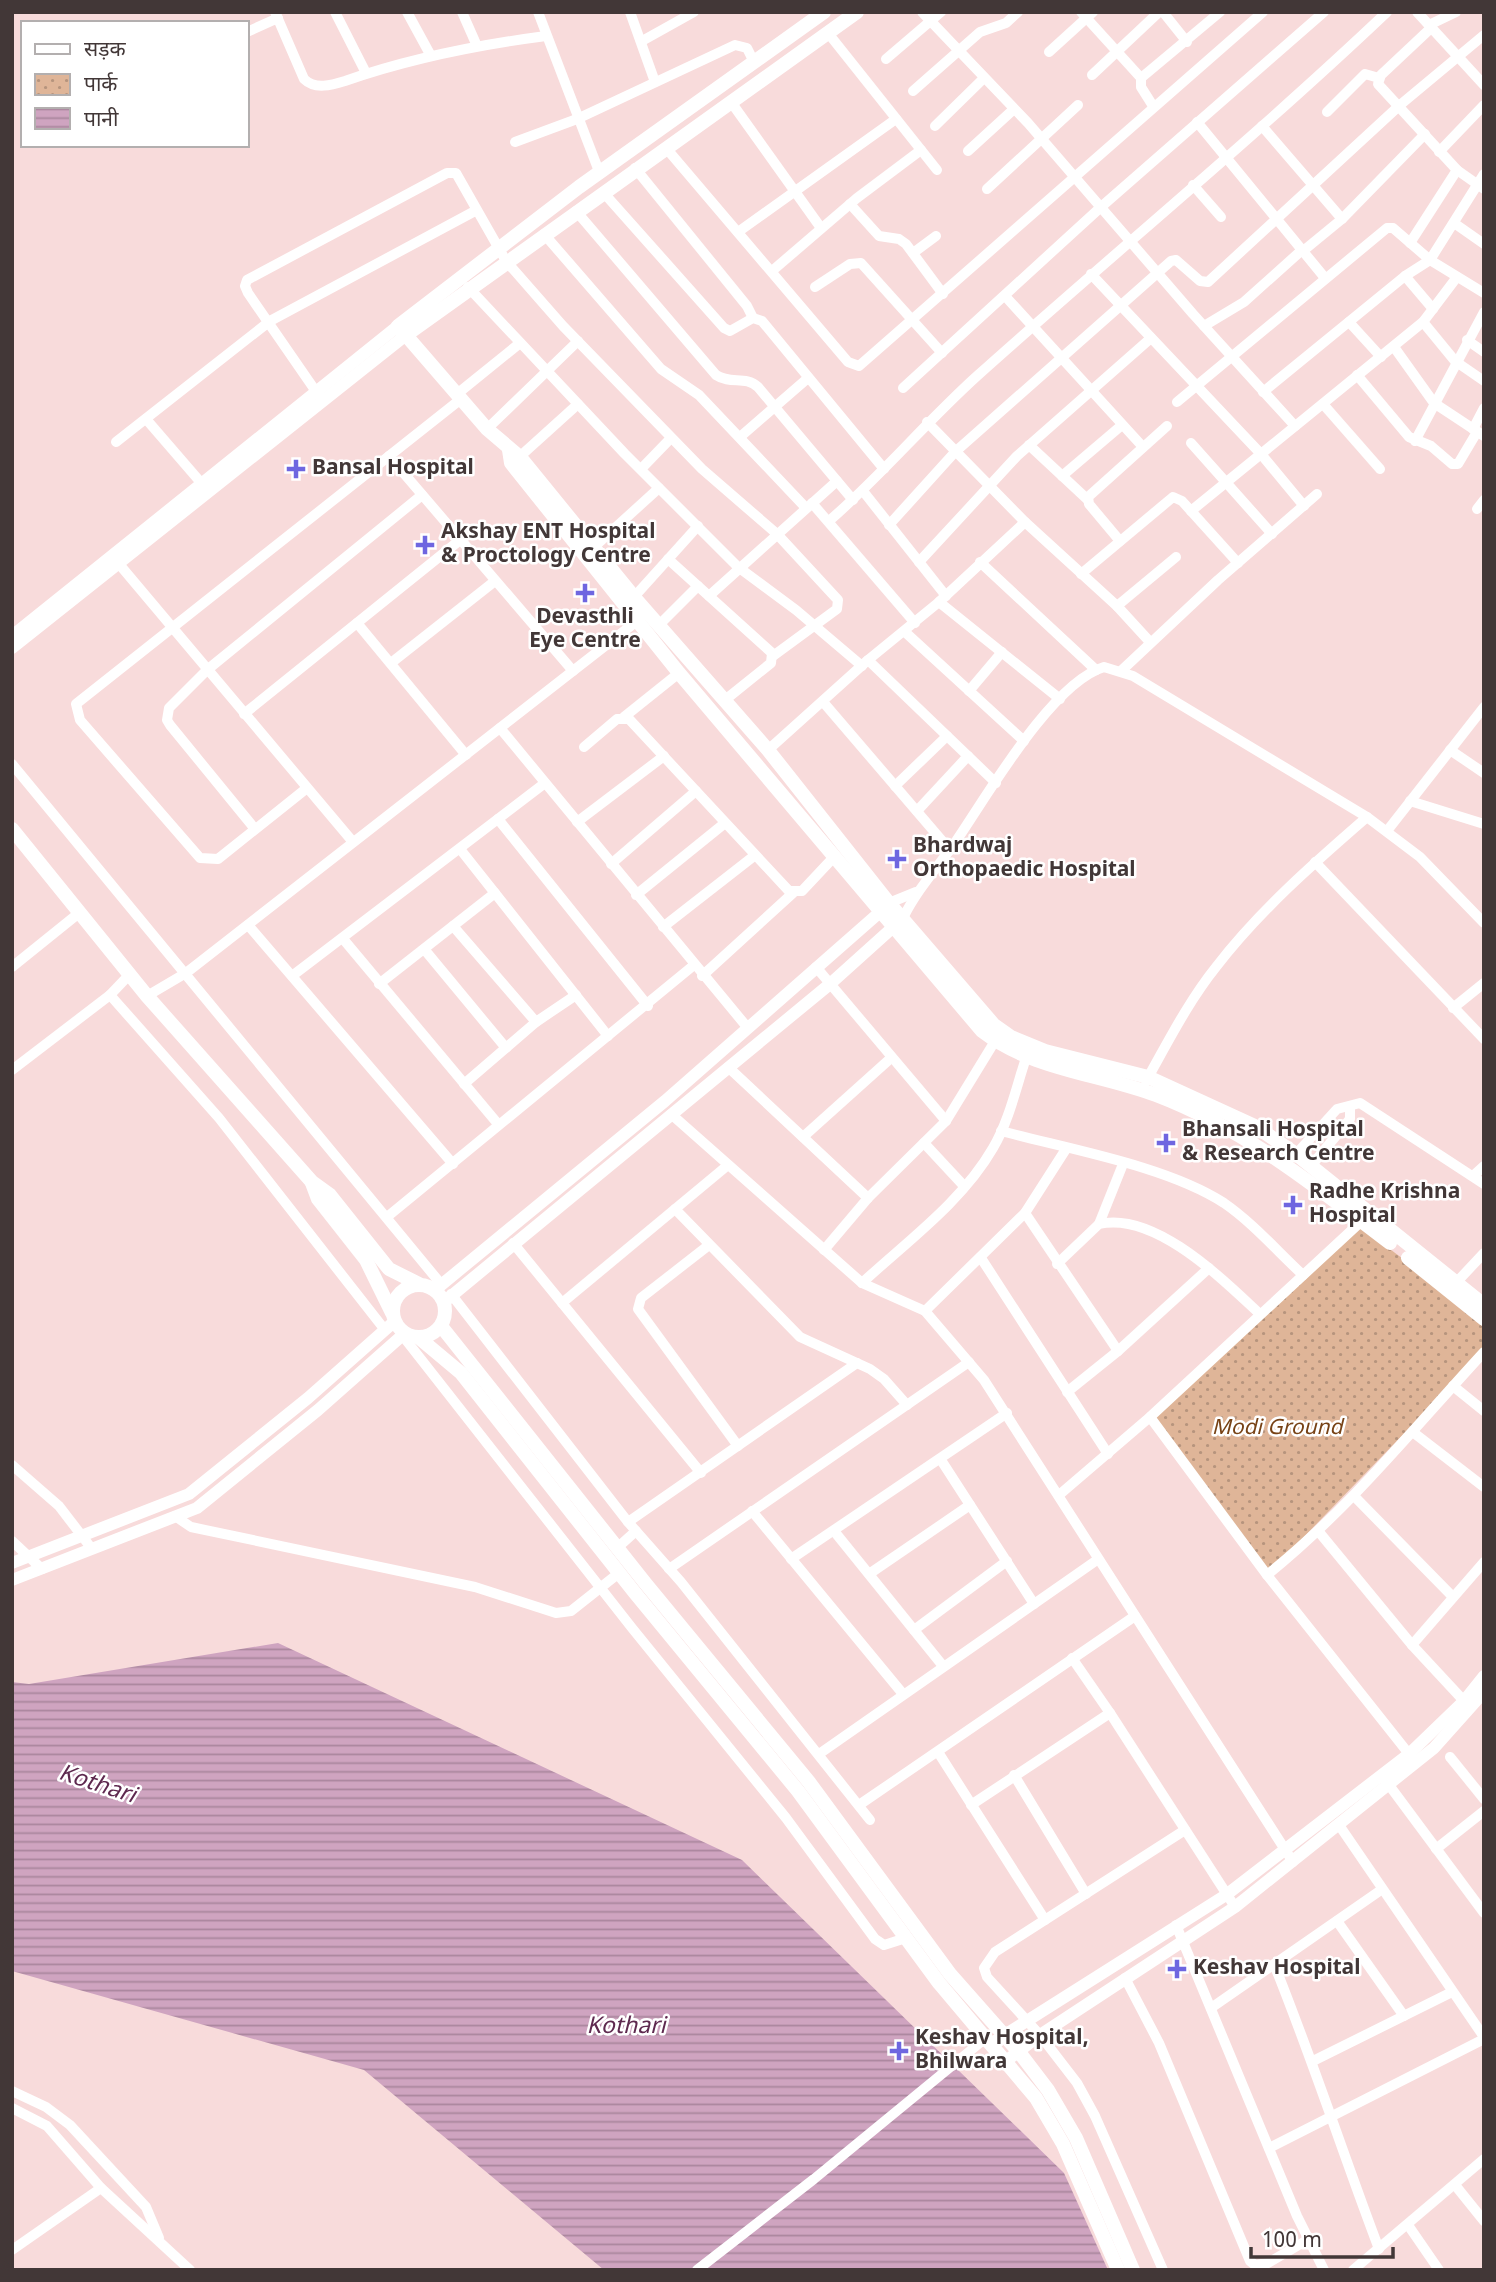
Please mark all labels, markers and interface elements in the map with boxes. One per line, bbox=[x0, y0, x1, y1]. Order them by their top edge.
legend bbox=[21, 21, 248, 147]
text: सड़क bbox=[84, 37, 126, 65]
text: पार्क bbox=[84, 72, 118, 100]
text: पानी bbox=[84, 107, 119, 135]
place label: Bansal Hospital bbox=[312, 455, 474, 483]
marker: Bansal Hospital bbox=[286, 459, 306, 479]
place label: Akshay ENT Hospital & Proctology Centre bbox=[441, 519, 655, 571]
marker: Akshay ENT Hospital & Proctology Centre bbox=[415, 535, 435, 555]
marker: Devasthli Eye Centre bbox=[575, 583, 595, 603]
place label: Devasthli Eye Centre bbox=[529, 604, 641, 656]
place label: Bhardwaj Orthopaedic Hospital bbox=[913, 833, 1136, 885]
marker: Bhardwaj Orthopaedic Hospital bbox=[887, 849, 907, 869]
place label: Bhansali Hospital & Research Centre bbox=[1182, 1117, 1375, 1169]
marker: Bhansali Hospital & Research Centre bbox=[1156, 1133, 1176, 1153]
place label: Radhe Krishna Hospital bbox=[1309, 1179, 1460, 1231]
marker: Radhe Krishna Hospital bbox=[1283, 1195, 1303, 1215]
park label: Modi Ground bbox=[1212, 1415, 1345, 1443]
water label: Kothari bbox=[55, 1759, 142, 1812]
place label: Keshav Hospital bbox=[1193, 1955, 1360, 1983]
marker: Keshav Hospital bbox=[1167, 1959, 1187, 1979]
water label: Kothari bbox=[586, 2012, 669, 2042]
place label: Keshav Hospital, Bhilwara bbox=[915, 2025, 1089, 2077]
marker: Keshav Hospital, Bhilwara bbox=[889, 2041, 909, 2061]
scale bar bbox=[1251, 2216, 1393, 2260]
text: 100 m bbox=[1262, 2228, 1322, 2256]

